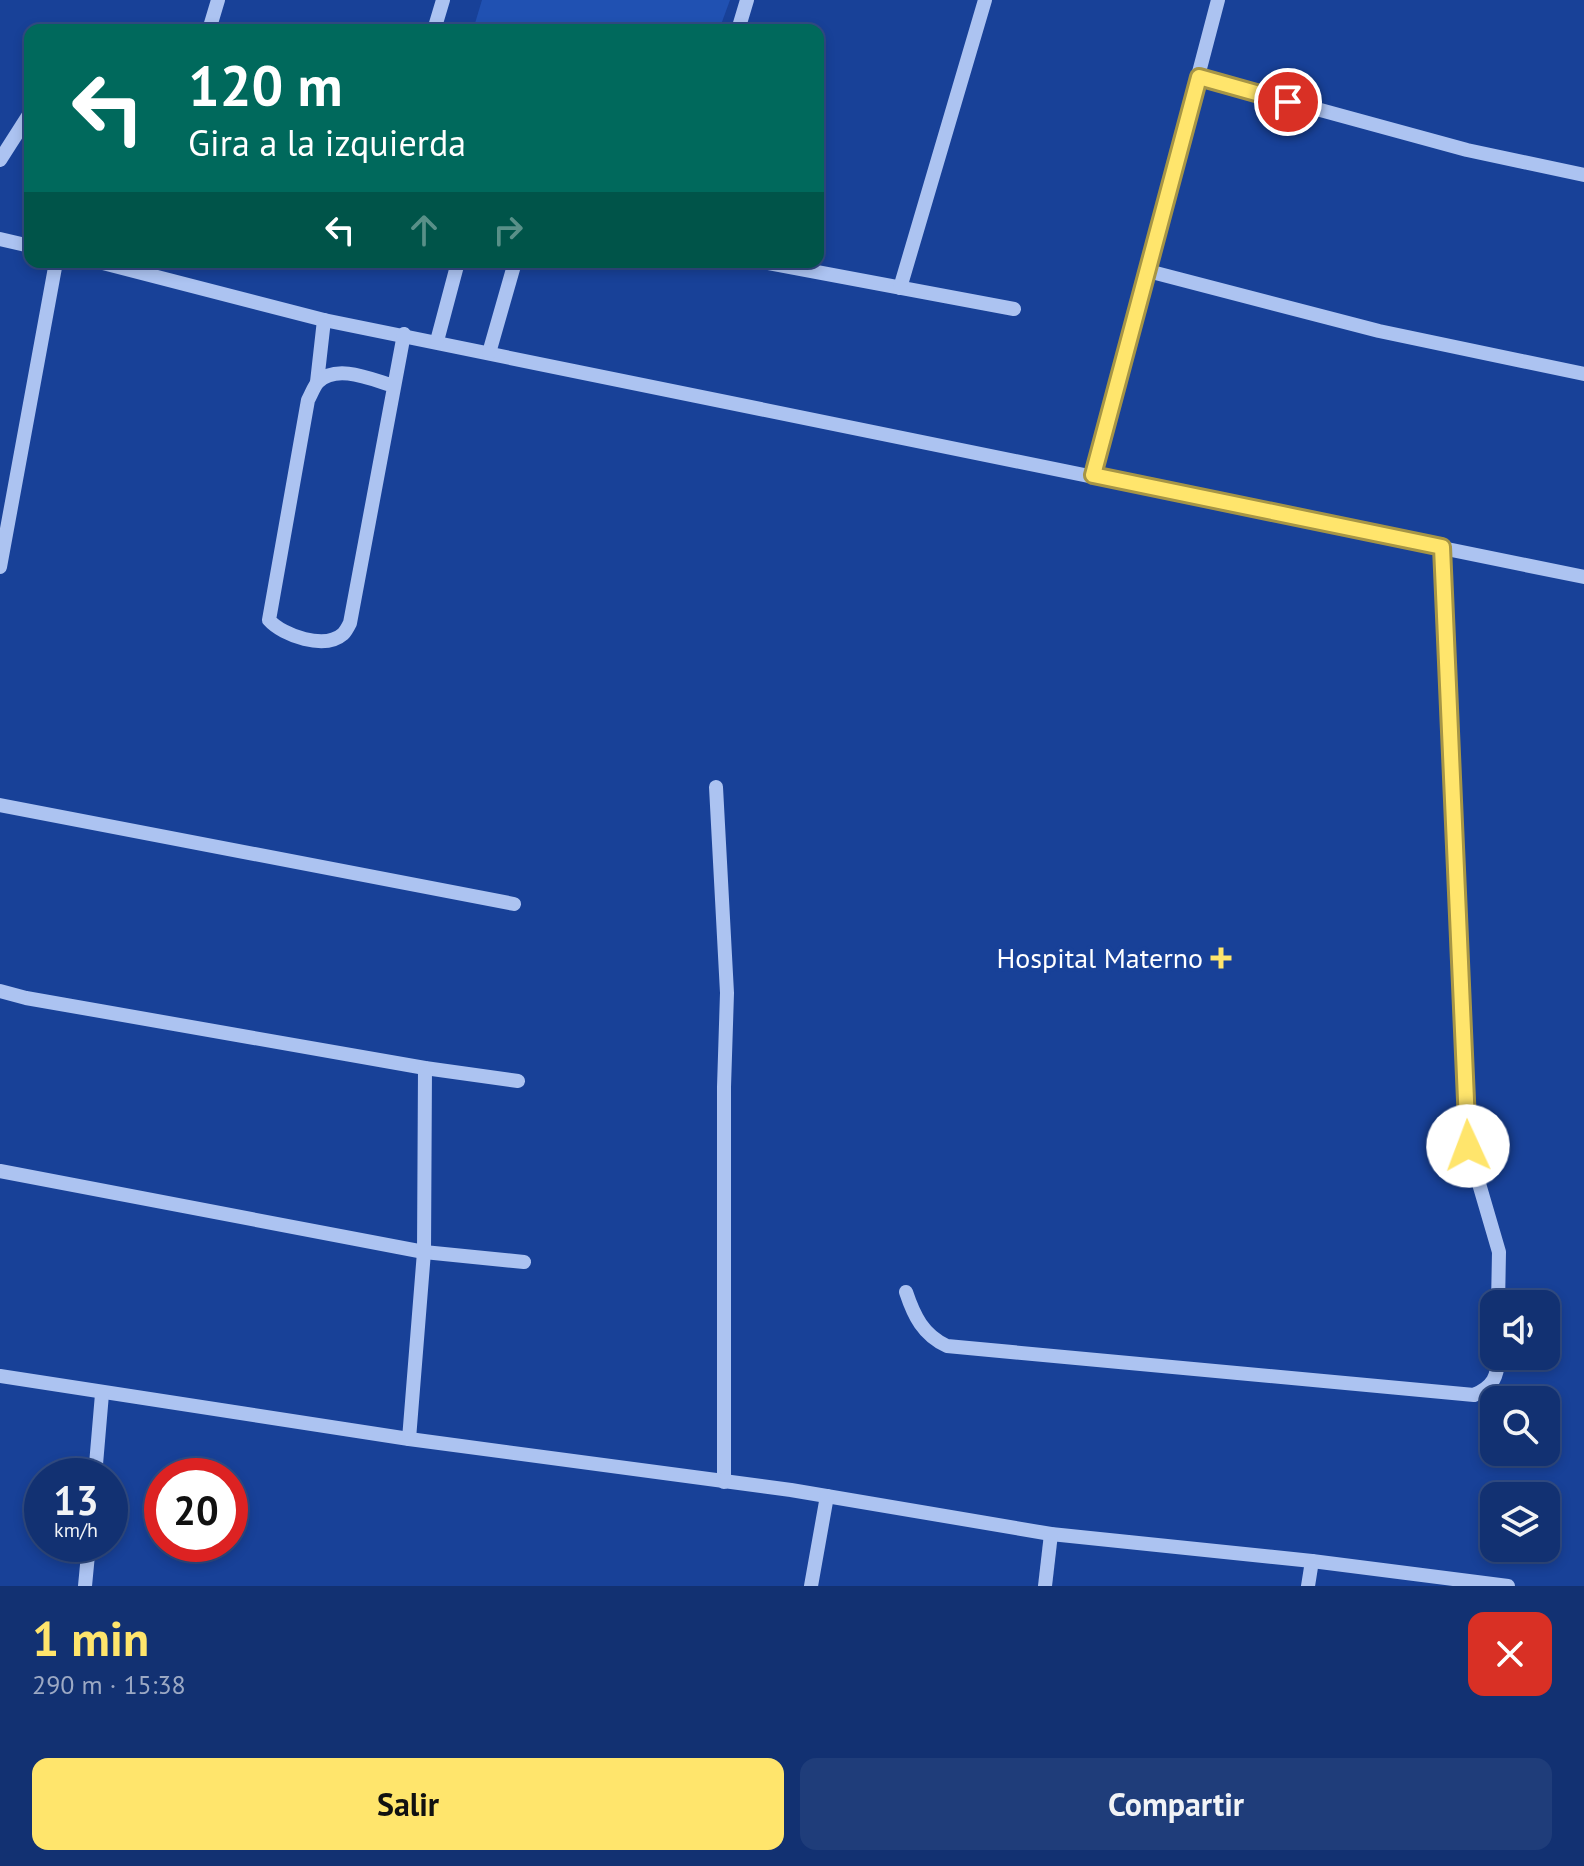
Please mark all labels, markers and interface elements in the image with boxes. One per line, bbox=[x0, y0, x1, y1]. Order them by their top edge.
text: 120 m bbox=[188, 49, 343, 121]
icon: left bbox=[56, 56, 160, 160]
pin bbox=[1254, 68, 1322, 136]
icon: arrive bbox=[1266, 80, 1310, 124]
text: Gira a la izquierda bbox=[188, 119, 466, 166]
icon: left bbox=[318, 208, 362, 252]
icon: ahead bbox=[402, 208, 446, 252]
icon: right bbox=[486, 208, 530, 252]
place label: Hospital Materno bbox=[996, 939, 1203, 976]
marker: Hospital Materno bbox=[1210, 947, 1232, 969]
position arrow bbox=[1426, 1104, 1510, 1188]
map controls bbox=[1480, 1290, 1560, 1562]
button: sound bbox=[1480, 1290, 1560, 1370]
button: search bbox=[1480, 1386, 1560, 1466]
speed limit sign: 20 bbox=[144, 1458, 248, 1562]
text: 13 bbox=[53, 1474, 99, 1526]
button: layers bbox=[1480, 1482, 1560, 1562]
text: km/h bbox=[54, 1517, 98, 1543]
text: 1 min bbox=[32, 1607, 149, 1669]
button: close bbox=[1468, 1612, 1552, 1696]
text: 290 m · 15:38 bbox=[32, 1668, 186, 1701]
button: Salir bbox=[32, 1758, 784, 1850]
button: Compartir bbox=[800, 1758, 1552, 1850]

